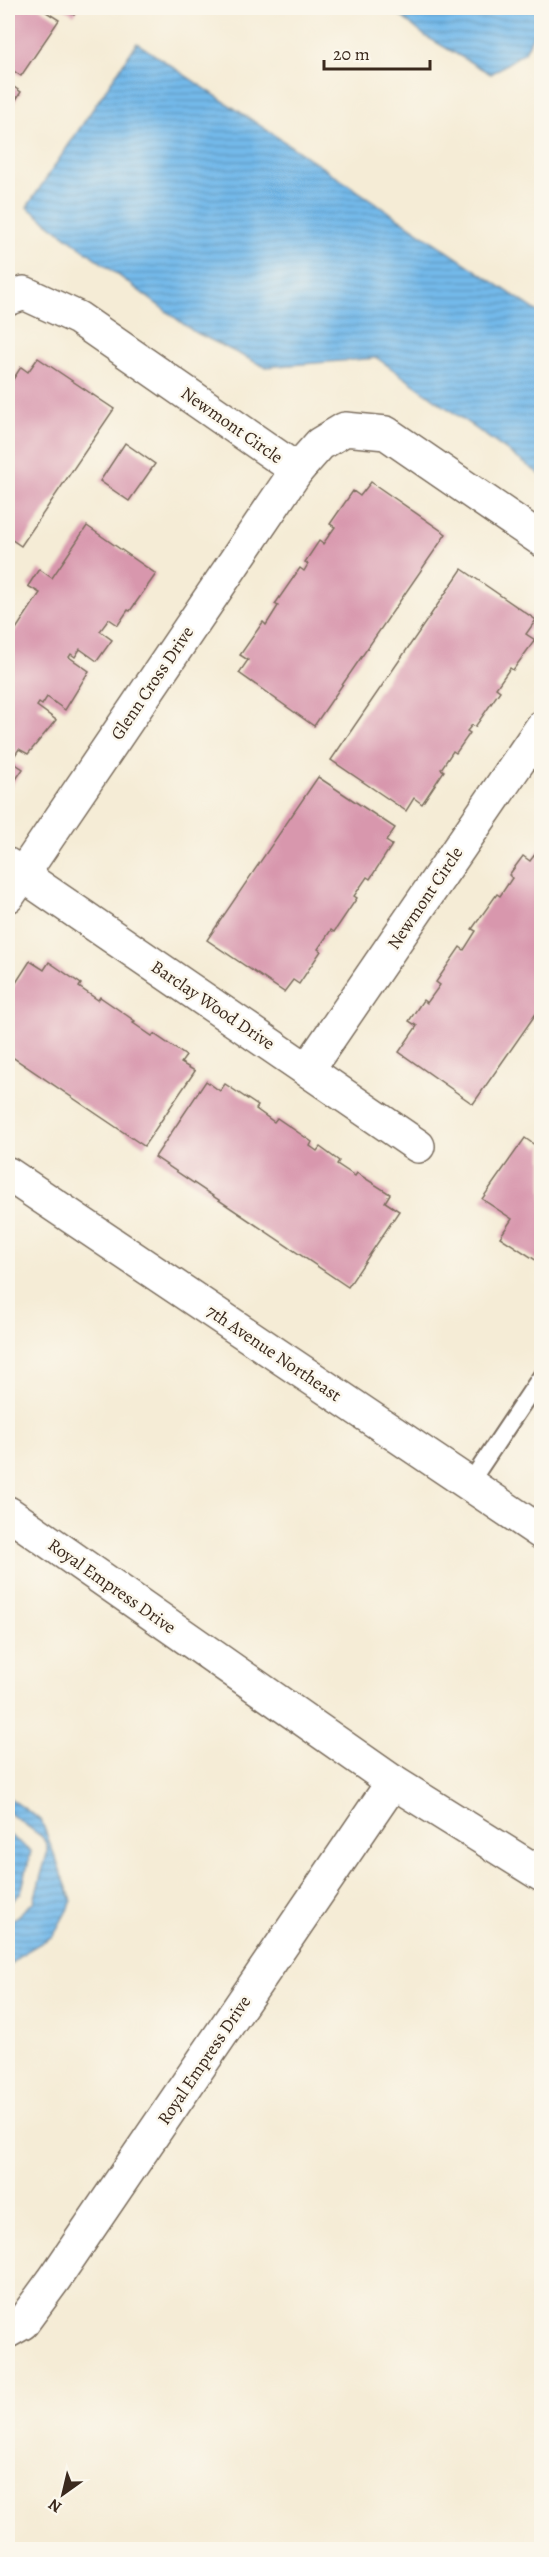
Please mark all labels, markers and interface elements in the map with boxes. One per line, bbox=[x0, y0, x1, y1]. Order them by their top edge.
scale bar bbox=[324, 33, 430, 71]
text: 20 m bbox=[333, 42, 370, 66]
street label: Newmont Circle bbox=[176, 381, 288, 469]
street label: Glenn Cross Drive bbox=[105, 621, 199, 745]
street label: Newmont Circle bbox=[382, 842, 468, 954]
street label: Barclay Wood Drive bbox=[146, 955, 280, 1055]
street label: 7th Avenue Northeast bbox=[202, 1299, 346, 1407]
street label: Royal Empress Drive bbox=[43, 1533, 181, 1639]
street label: Royal Empress Drive bbox=[152, 1991, 256, 2129]
north arrow bbox=[33, 2464, 93, 2524]
text: N bbox=[44, 2493, 66, 2518]

